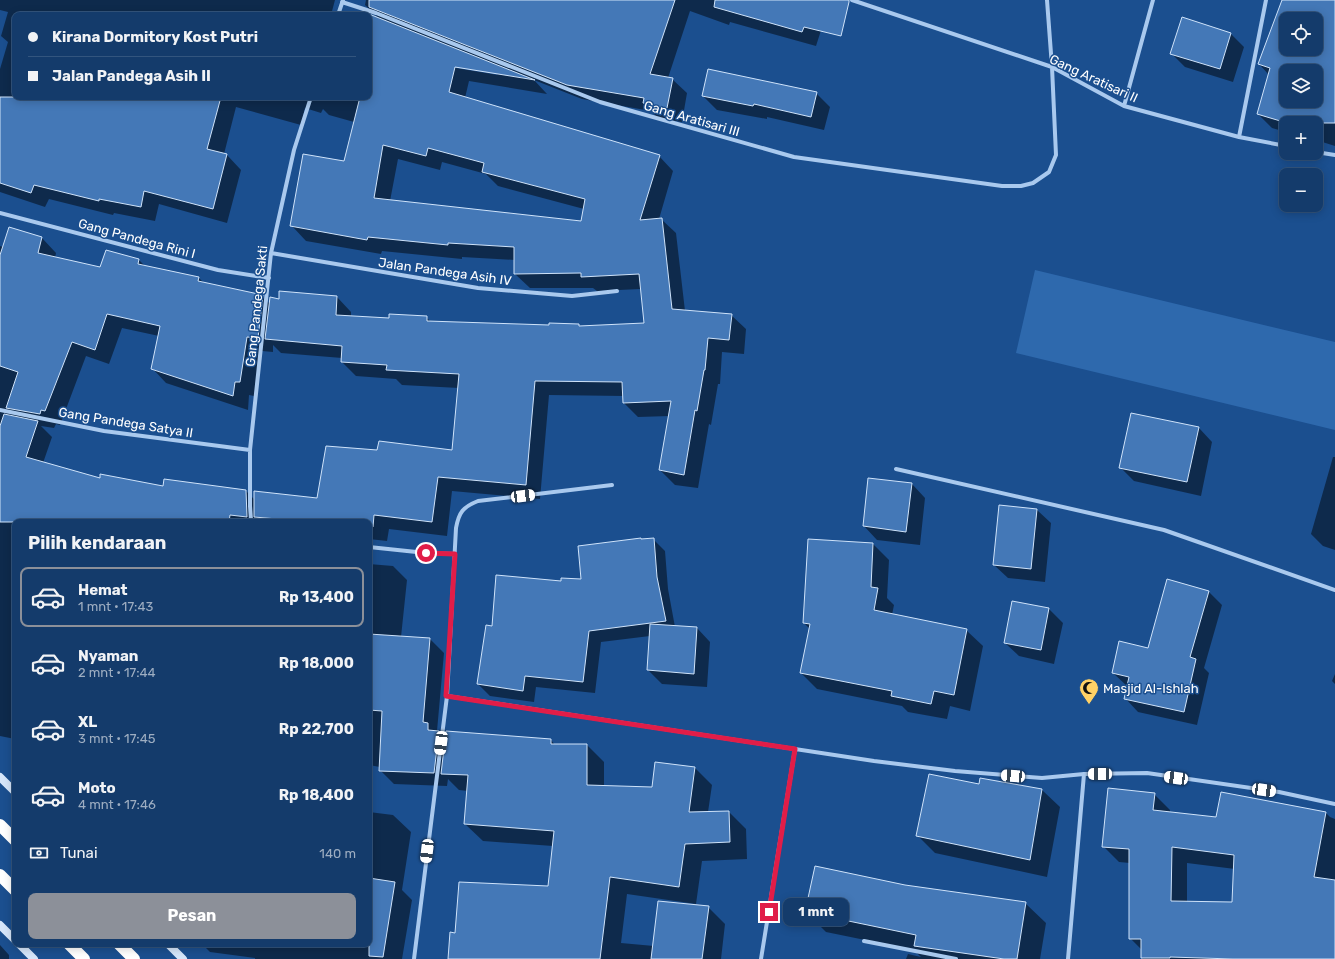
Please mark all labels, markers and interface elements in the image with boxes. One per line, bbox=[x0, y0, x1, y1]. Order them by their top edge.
map controls bbox=[1279, 12, 1323, 212]
button: locate bbox=[1279, 12, 1323, 56]
text: Kirana Dormitory Kost Putri bbox=[52, 28, 258, 46]
street label: Gang Aratisari II bbox=[1047, 51, 1140, 106]
button: layers bbox=[1279, 64, 1323, 108]
text: Jalan Pandega Asih II bbox=[52, 67, 211, 85]
street label: Gang Aratisari III bbox=[642, 98, 742, 140]
button: + bbox=[1279, 116, 1323, 160]
button: − bbox=[1279, 168, 1323, 212]
street label: Gang Pandega Rini I bbox=[76, 216, 197, 262]
street label: Gang Pandega Sakti bbox=[243, 245, 271, 367]
street label: Jalan Pandega Asih IV bbox=[377, 255, 513, 289]
street label: Gang Pandega Satya II bbox=[57, 404, 194, 442]
car bbox=[510, 489, 536, 503]
text: Pilih kendaraan bbox=[28, 532, 166, 554]
route start bbox=[417, 544, 435, 562]
icon: car bbox=[30, 579, 66, 615]
text: Hemat bbox=[78, 581, 128, 599]
text: Rp 13,400 bbox=[279, 588, 354, 606]
text: 1 mnt · 17:43 bbox=[78, 599, 153, 614]
icon: car bbox=[30, 645, 66, 681]
text: Nyaman bbox=[78, 647, 139, 665]
text: Rp 18,000 bbox=[279, 654, 354, 672]
text: 2 mnt · 17:44 bbox=[78, 665, 156, 680]
mosque icon: Masjid Al-Ishlah bbox=[1078, 677, 1100, 705]
place label: Masjid Al-Ishlah bbox=[1103, 681, 1199, 696]
icon: car bbox=[30, 711, 66, 747]
text: XL bbox=[78, 713, 97, 731]
text: Rp 22,700 bbox=[279, 720, 354, 738]
car bbox=[434, 730, 448, 756]
text: 3 mnt · 17:45 bbox=[78, 731, 155, 746]
car bbox=[1088, 768, 1112, 780]
car bbox=[1001, 769, 1025, 783]
car bbox=[1163, 770, 1189, 786]
icon: car bbox=[30, 777, 66, 813]
text: Moto bbox=[78, 779, 116, 797]
car bbox=[1251, 782, 1277, 798]
text: Rp 18,400 bbox=[279, 786, 354, 804]
text: 4 mnt · 17:46 bbox=[78, 797, 156, 812]
car bbox=[420, 838, 434, 864]
icon: cash bbox=[28, 842, 50, 864]
text: Tunai bbox=[60, 844, 98, 862]
text: 140 m bbox=[319, 846, 356, 861]
button: Pesan bbox=[28, 893, 356, 939]
callout: 1 mnt bbox=[783, 898, 849, 926]
route end bbox=[760, 903, 778, 921]
text: 1 mnt bbox=[798, 904, 834, 919]

